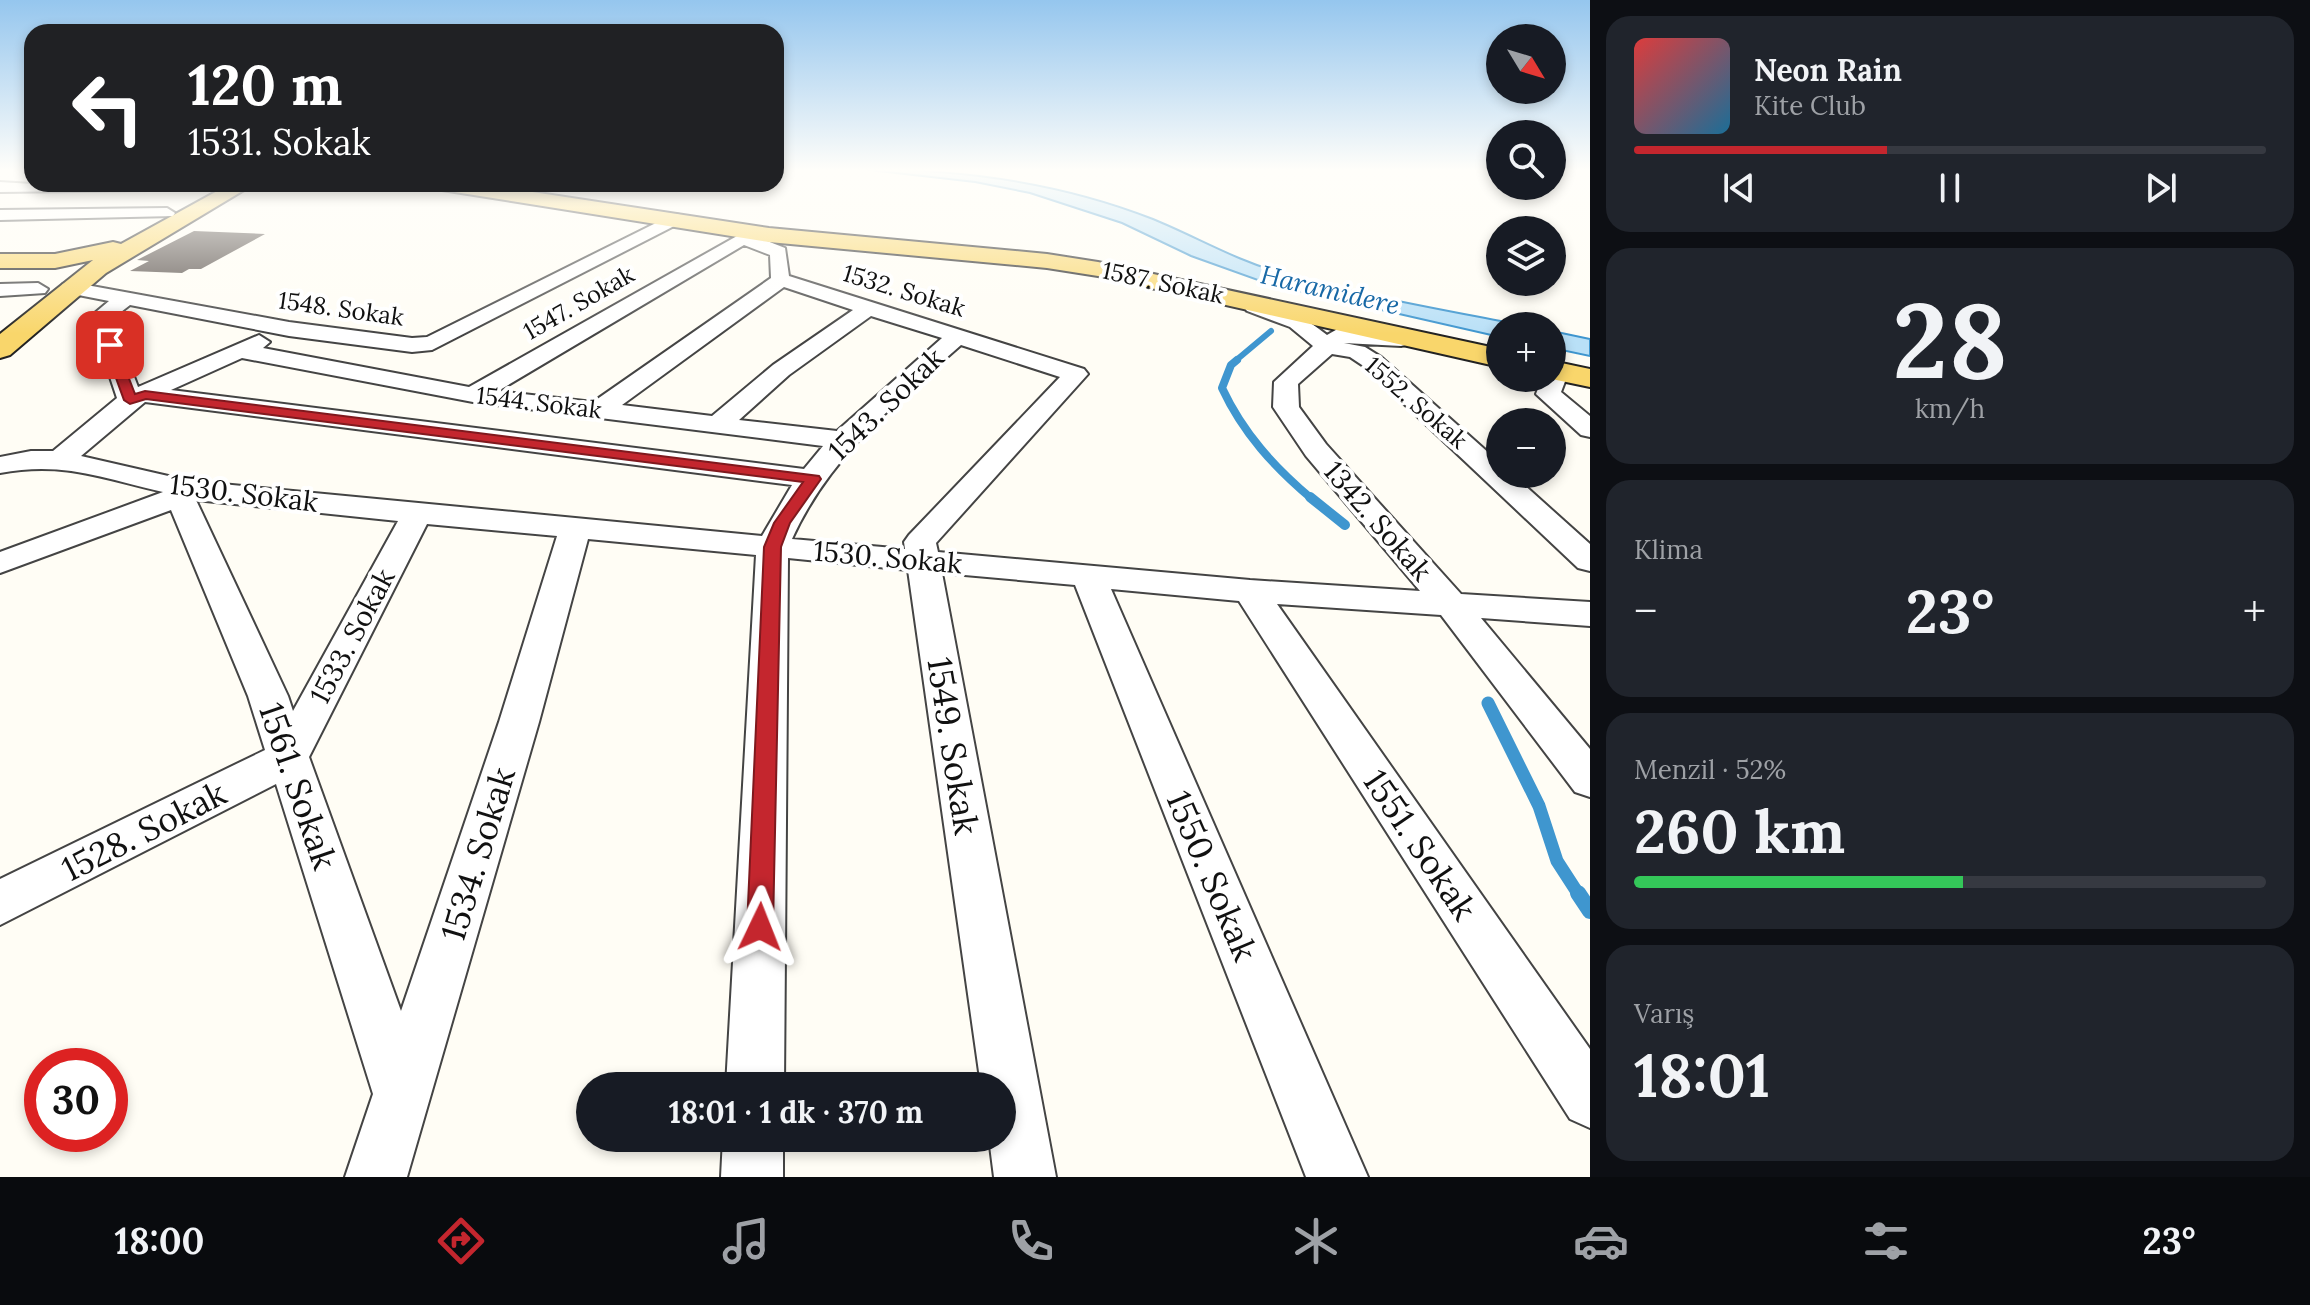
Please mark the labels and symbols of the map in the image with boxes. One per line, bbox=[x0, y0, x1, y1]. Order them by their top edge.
north arrow bbox=[1486, 24, 1566, 104]
street label: 1587. Sokak bbox=[1100, 255, 1227, 311]
street label: 1532. Sokak bbox=[839, 257, 969, 324]
street label: 1547. Sokak bbox=[518, 258, 640, 347]
water label: Haramidere bbox=[1257, 258, 1403, 322]
street label: 1548. Sokak bbox=[276, 284, 406, 333]
pin bbox=[76, 311, 144, 379]
street label: 1543. Sokak bbox=[821, 340, 951, 468]
street label: 1552. Sokak bbox=[1359, 350, 1474, 456]
street label: 1544. Sokak bbox=[475, 379, 604, 426]
street label: 1342. Sokak bbox=[1316, 454, 1440, 588]
street label: 1530. Sokak bbox=[168, 466, 320, 520]
street label: 1530. Sokak bbox=[812, 533, 964, 581]
street label: 1533. Sokak bbox=[301, 562, 403, 710]
street label: 1549. Sokak bbox=[918, 654, 989, 838]
street label: 1561. Sokak bbox=[250, 697, 347, 876]
street label: 1534. Sokak bbox=[431, 761, 524, 946]
street label: 1551. Sokak bbox=[1354, 761, 1487, 929]
street label: 1528. Sokak bbox=[54, 770, 234, 890]
street label: 1550. Sokak bbox=[1157, 784, 1268, 968]
position arrow bbox=[718, 885, 802, 969]
speed limit sign: 30 bbox=[24, 1048, 128, 1152]

